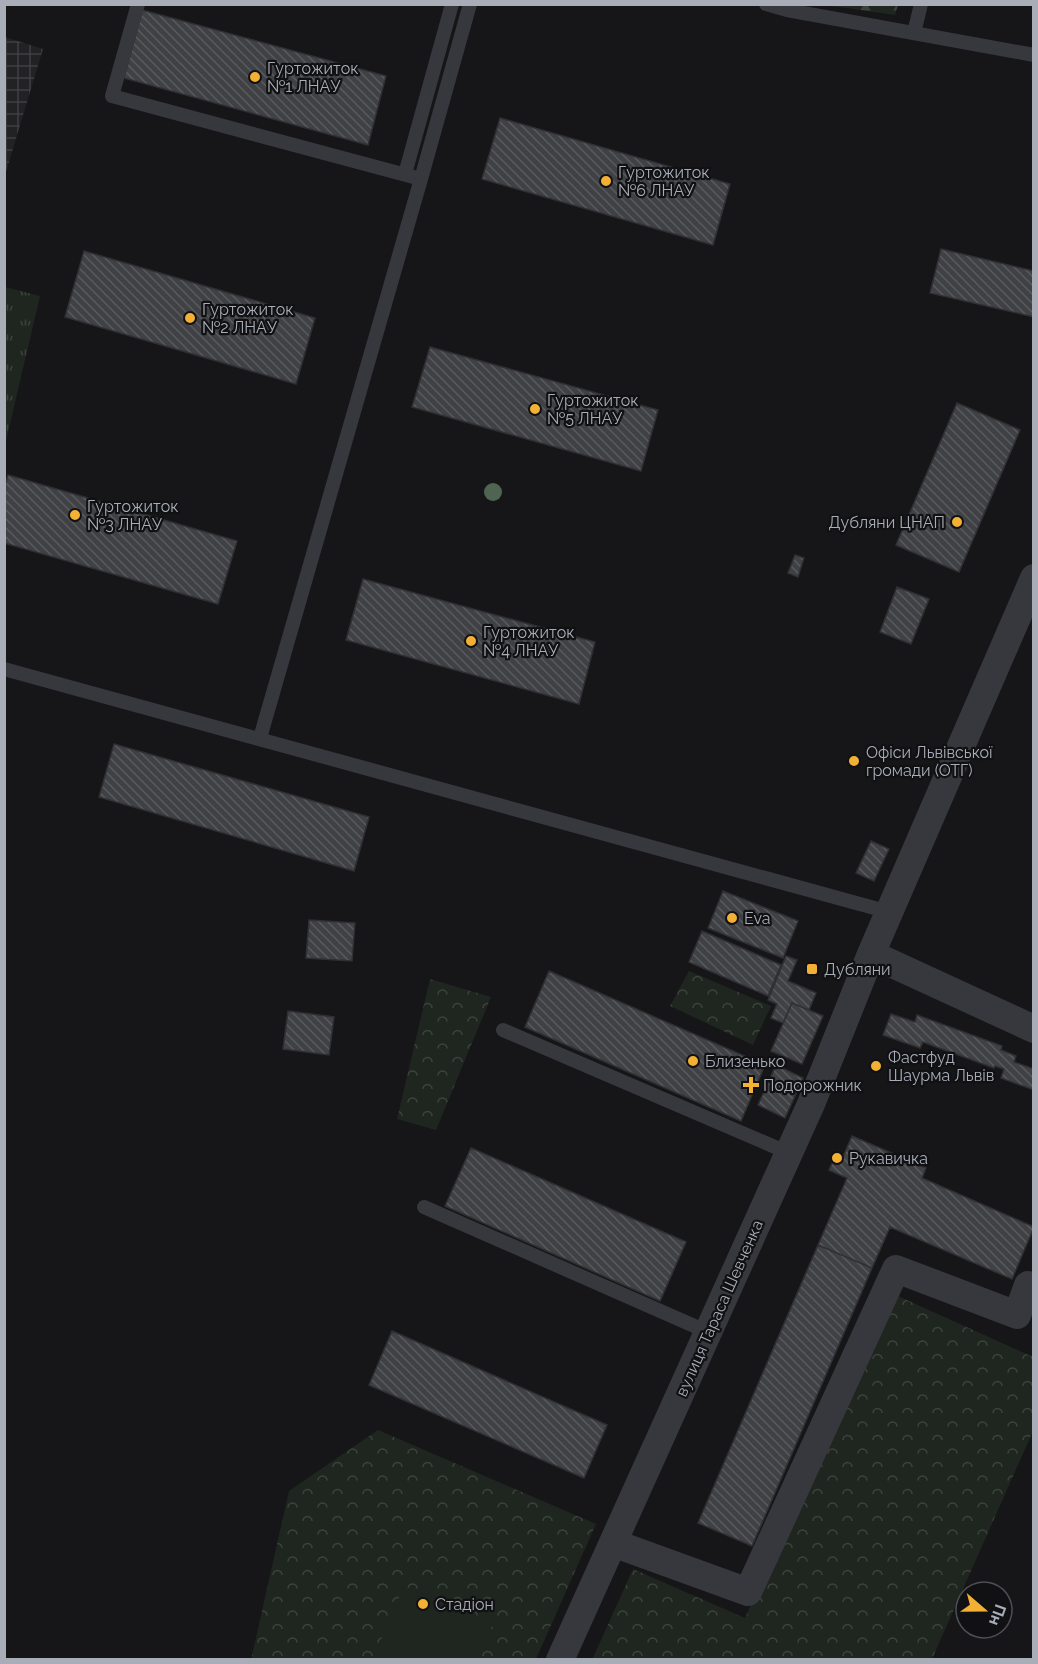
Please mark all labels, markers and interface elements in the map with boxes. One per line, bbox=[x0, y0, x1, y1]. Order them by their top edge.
place label: Гуртожиток №1 ЛНАУ bbox=[267, 59, 359, 96]
marker: Гуртожиток №1 ЛНАУ bbox=[248, 70, 262, 84]
place label: Гуртожиток №6 ЛНАУ bbox=[618, 163, 710, 200]
marker: Гуртожиток №6 ЛНАУ bbox=[599, 174, 613, 188]
place label: Гуртожиток №2 ЛНАУ bbox=[202, 300, 294, 337]
marker: Гуртожиток №2 ЛНАУ bbox=[183, 311, 197, 325]
place label: Гуртожиток №5 ЛНАУ bbox=[547, 391, 639, 428]
marker: Гуртожиток №5 ЛНАУ bbox=[528, 402, 542, 416]
place label: Гуртожиток №3 ЛНАУ bbox=[87, 497, 179, 534]
marker: Гуртожиток №3 ЛНАУ bbox=[68, 508, 82, 522]
place label: Дубляни ЦНАП bbox=[829, 513, 945, 532]
marker: Дубляни ЦНАП bbox=[950, 515, 964, 529]
place label: Гуртожиток №4 ЛНАУ bbox=[483, 623, 575, 660]
marker: Гуртожиток №4 ЛНАУ bbox=[464, 634, 478, 648]
place label: Офіси Львівської громади (ОТГ) bbox=[866, 743, 993, 780]
marker: Офіси Львівської громади (ОТГ) bbox=[847, 754, 861, 768]
place label: Eva bbox=[744, 909, 770, 928]
marker: Eva bbox=[725, 911, 739, 925]
place label: Дубляни bbox=[824, 960, 891, 979]
marker: Дубляни bbox=[805, 962, 819, 976]
place label: Фастфуд Шаурма Львів bbox=[888, 1048, 994, 1085]
place label: Близенько bbox=[705, 1052, 785, 1071]
marker: Близенько bbox=[686, 1054, 700, 1068]
marker: Фастфуд Шаурма Львів bbox=[869, 1059, 883, 1073]
place label: Подорожник bbox=[763, 1076, 862, 1095]
marker: Подорожник bbox=[744, 1078, 758, 1092]
place label: Рукавичка bbox=[849, 1149, 928, 1168]
marker: Рукавичка bbox=[830, 1151, 844, 1165]
street label: вулиця Тараса Шевченка bbox=[672, 1217, 767, 1399]
north arrow bbox=[954, 1580, 1014, 1640]
place label: Стадіон bbox=[435, 1595, 494, 1614]
marker: Стадіон bbox=[416, 1597, 430, 1611]
text: Пн bbox=[985, 1602, 1010, 1628]

